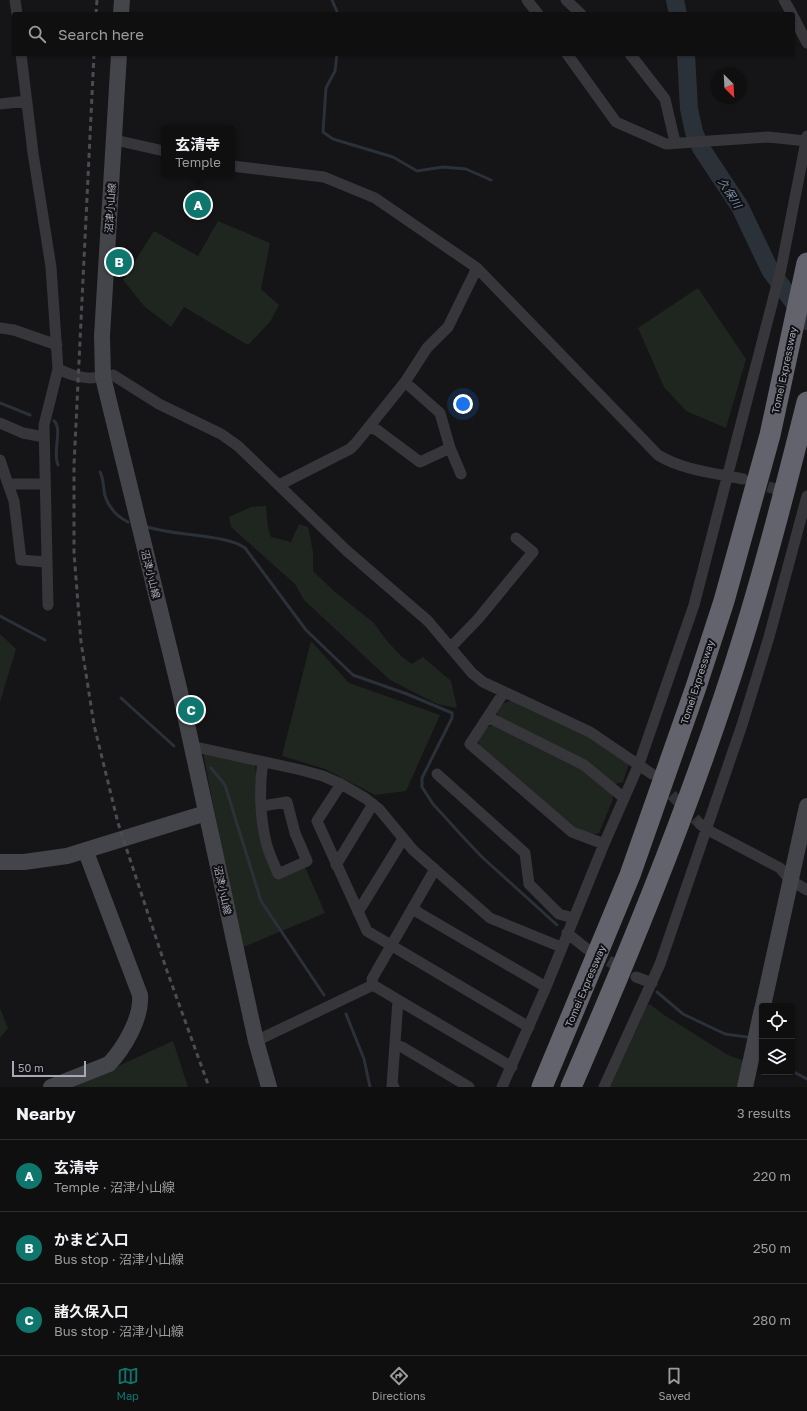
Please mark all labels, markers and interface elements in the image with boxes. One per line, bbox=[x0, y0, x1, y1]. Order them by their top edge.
search box bbox=[12, 12, 795, 56]
icon: search bbox=[26, 23, 48, 45]
text: Search here bbox=[58, 25, 144, 43]
north arrow bbox=[711, 68, 747, 104]
popup bbox=[161, 125, 235, 177]
text: 玄清寺 bbox=[175, 135, 220, 153]
text: Temple bbox=[175, 154, 221, 170]
water label: 久保川 bbox=[716, 175, 745, 211]
street label: 沼津小山線 bbox=[102, 183, 118, 233]
pin: A bbox=[185, 190, 211, 220]
pin: B bbox=[106, 247, 132, 277]
street label: Tomei Expressway bbox=[769, 325, 799, 414]
your location bbox=[453, 394, 473, 414]
street label: 沼津小山線 bbox=[139, 548, 163, 600]
street label: Tomei Expressway bbox=[678, 638, 716, 726]
pin: C bbox=[178, 695, 204, 725]
street label: 沼津小山線 bbox=[212, 864, 234, 916]
street label: Tomei Expressway bbox=[562, 943, 608, 1029]
map controls bbox=[759, 1003, 795, 1075]
button: locate bbox=[759, 1003, 795, 1039]
button: layers bbox=[759, 1039, 795, 1075]
scale bar bbox=[12, 1059, 86, 1078]
text: 50 m bbox=[18, 1061, 44, 1074]
text: Nearby bbox=[16, 1103, 76, 1124]
text: 3 results bbox=[737, 1105, 791, 1121]
text: 玄清寺 bbox=[54, 1158, 99, 1176]
text: A bbox=[24, 1168, 34, 1184]
text: 220 m bbox=[753, 1168, 791, 1184]
text: Temple · 沼津小山線 bbox=[54, 1179, 175, 1195]
text: かまど入口 bbox=[54, 1230, 129, 1248]
text: B bbox=[24, 1240, 34, 1256]
text: 250 m bbox=[753, 1240, 791, 1256]
text: Bus stop · 沼津小山線 bbox=[54, 1251, 184, 1267]
text: 諸久保入口 bbox=[54, 1302, 129, 1320]
text: C bbox=[24, 1312, 34, 1328]
text: 280 m bbox=[753, 1312, 791, 1328]
text: Bus stop · 沼津小山線 bbox=[54, 1323, 184, 1339]
tab: Map bbox=[116, 1365, 139, 1402]
tab: Directions bbox=[372, 1365, 426, 1402]
tab: Saved bbox=[658, 1365, 691, 1402]

